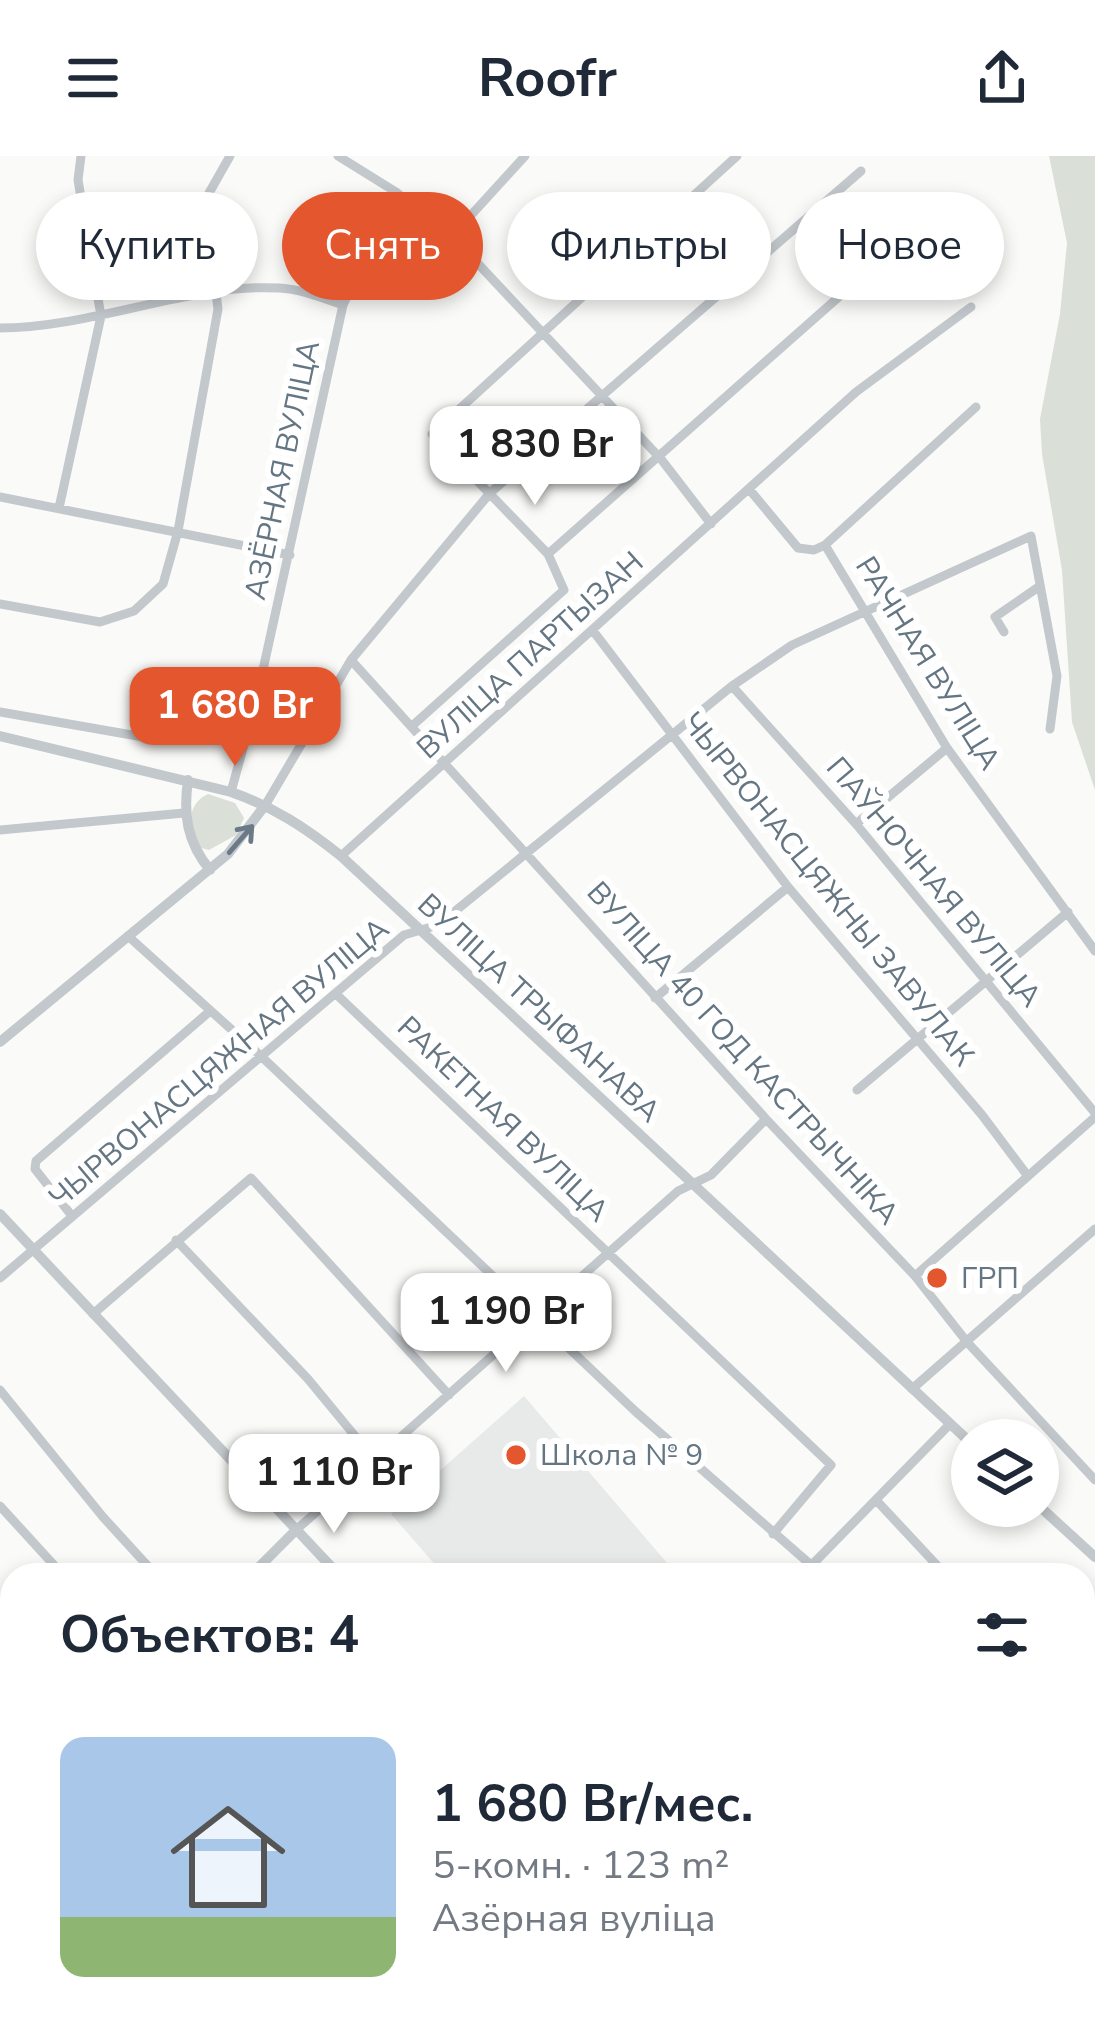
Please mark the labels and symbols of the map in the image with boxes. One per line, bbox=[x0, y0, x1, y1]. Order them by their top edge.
street label: АЗЁРНАЯ ВУЛІЦА bbox=[235, 336, 330, 604]
pin: 1 830 Br bbox=[411, 406, 659, 508]
street label: ВУЛІЦА ПАРТЫЗАН bbox=[408, 542, 653, 768]
street label: РАЧНАЯ ВУЛІЦА bbox=[845, 549, 1010, 778]
pin: 1 680 Br bbox=[111, 667, 359, 769]
street label: ЧЫРВОНАСЦЯЖНЫ ЗАВУЛАК bbox=[672, 704, 983, 1075]
street label: ПАЎНОЧНАЯ ВУЛІЦА bbox=[817, 748, 1051, 1016]
one-way arrow bbox=[227, 824, 254, 855]
street label: ВУЛІЦА 40 ГОД КАСТРЫЧНІКА bbox=[577, 873, 908, 1234]
street label: ВУЛІЦА ТРЫФАНАВА bbox=[408, 885, 669, 1132]
street label: ЧЫРВОНАСЦЯЖНАЯ ВУЛІЦА bbox=[41, 909, 398, 1218]
street label: РАКЕТНАЯ ВУЛІЦА bbox=[388, 1007, 618, 1231]
place label: ГРП bbox=[961, 1258, 1019, 1299]
marker: ГРП bbox=[924, 1265, 950, 1291]
pin: 1 190 Br bbox=[382, 1273, 630, 1375]
pin: 1 110 Br bbox=[210, 1434, 458, 1536]
place label: Школа № 9 bbox=[540, 1435, 703, 1476]
marker: Школа № 9 bbox=[503, 1442, 529, 1468]

